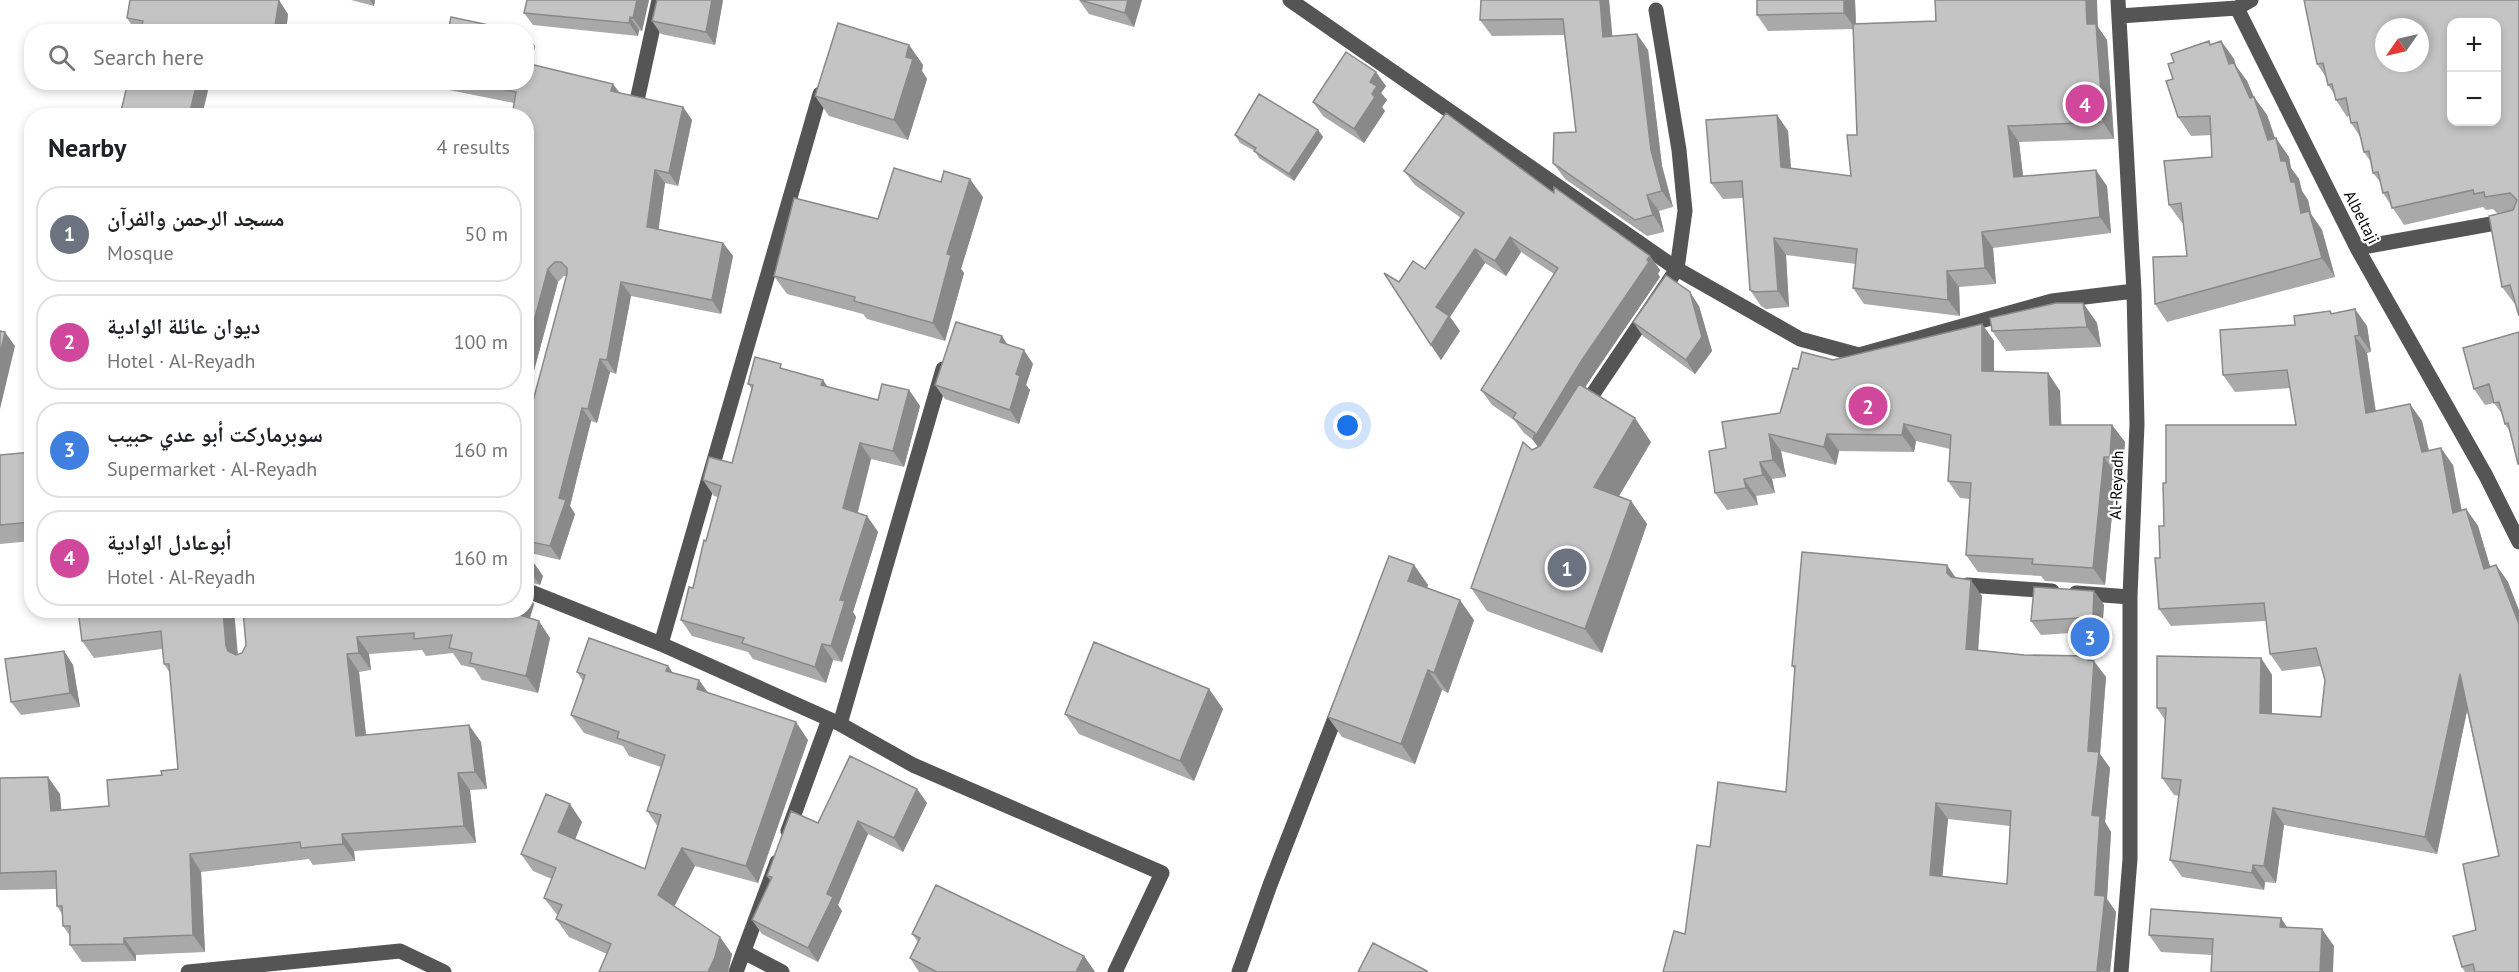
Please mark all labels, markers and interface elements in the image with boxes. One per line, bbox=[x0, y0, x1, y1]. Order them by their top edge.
north arrow bbox=[2375, 18, 2429, 72]
map controls bbox=[2447, 18, 2501, 126]
button: + bbox=[2447, 18, 2501, 72]
search box bbox=[24, 24, 534, 90]
icon: search bbox=[45, 41, 78, 74]
text: Search here bbox=[93, 43, 204, 71]
button: − bbox=[2447, 72, 2501, 126]
pin: 4 bbox=[2066, 82, 2104, 126]
text: Nearby bbox=[48, 131, 126, 164]
text: 4 results bbox=[437, 134, 510, 160]
street label: Albeltaji bbox=[2340, 187, 2384, 247]
text: مسجد الرحمن والفرآن bbox=[107, 204, 285, 232]
text: 1 bbox=[64, 221, 75, 247]
text: 50 m bbox=[465, 221, 508, 247]
text: Mosque bbox=[107, 240, 174, 266]
text: ديوان عائلة الوادية bbox=[107, 312, 260, 340]
text: 2 bbox=[64, 329, 75, 355]
text: 100 m bbox=[454, 329, 508, 355]
text: Hotel · Al-Reyadh bbox=[107, 348, 255, 374]
pin: 2 bbox=[1848, 384, 1888, 428]
your location bbox=[1333, 411, 1362, 440]
text: سوبرماركت أبو عدي حبيب bbox=[107, 420, 323, 448]
text: 3 bbox=[64, 437, 75, 463]
text: 160 m bbox=[454, 437, 508, 463]
street label: Al-Reyadh bbox=[2105, 450, 2127, 520]
text: Supermarket · Al-Reyadh bbox=[107, 456, 317, 482]
text: أبوعادل الوادية bbox=[107, 528, 232, 556]
text: 4 bbox=[64, 545, 75, 571]
text: 160 m bbox=[454, 545, 508, 571]
pin: 1 bbox=[1548, 546, 1586, 590]
text: Hotel · Al-Reyadh bbox=[107, 564, 255, 590]
pin: 3 bbox=[2070, 614, 2110, 660]

